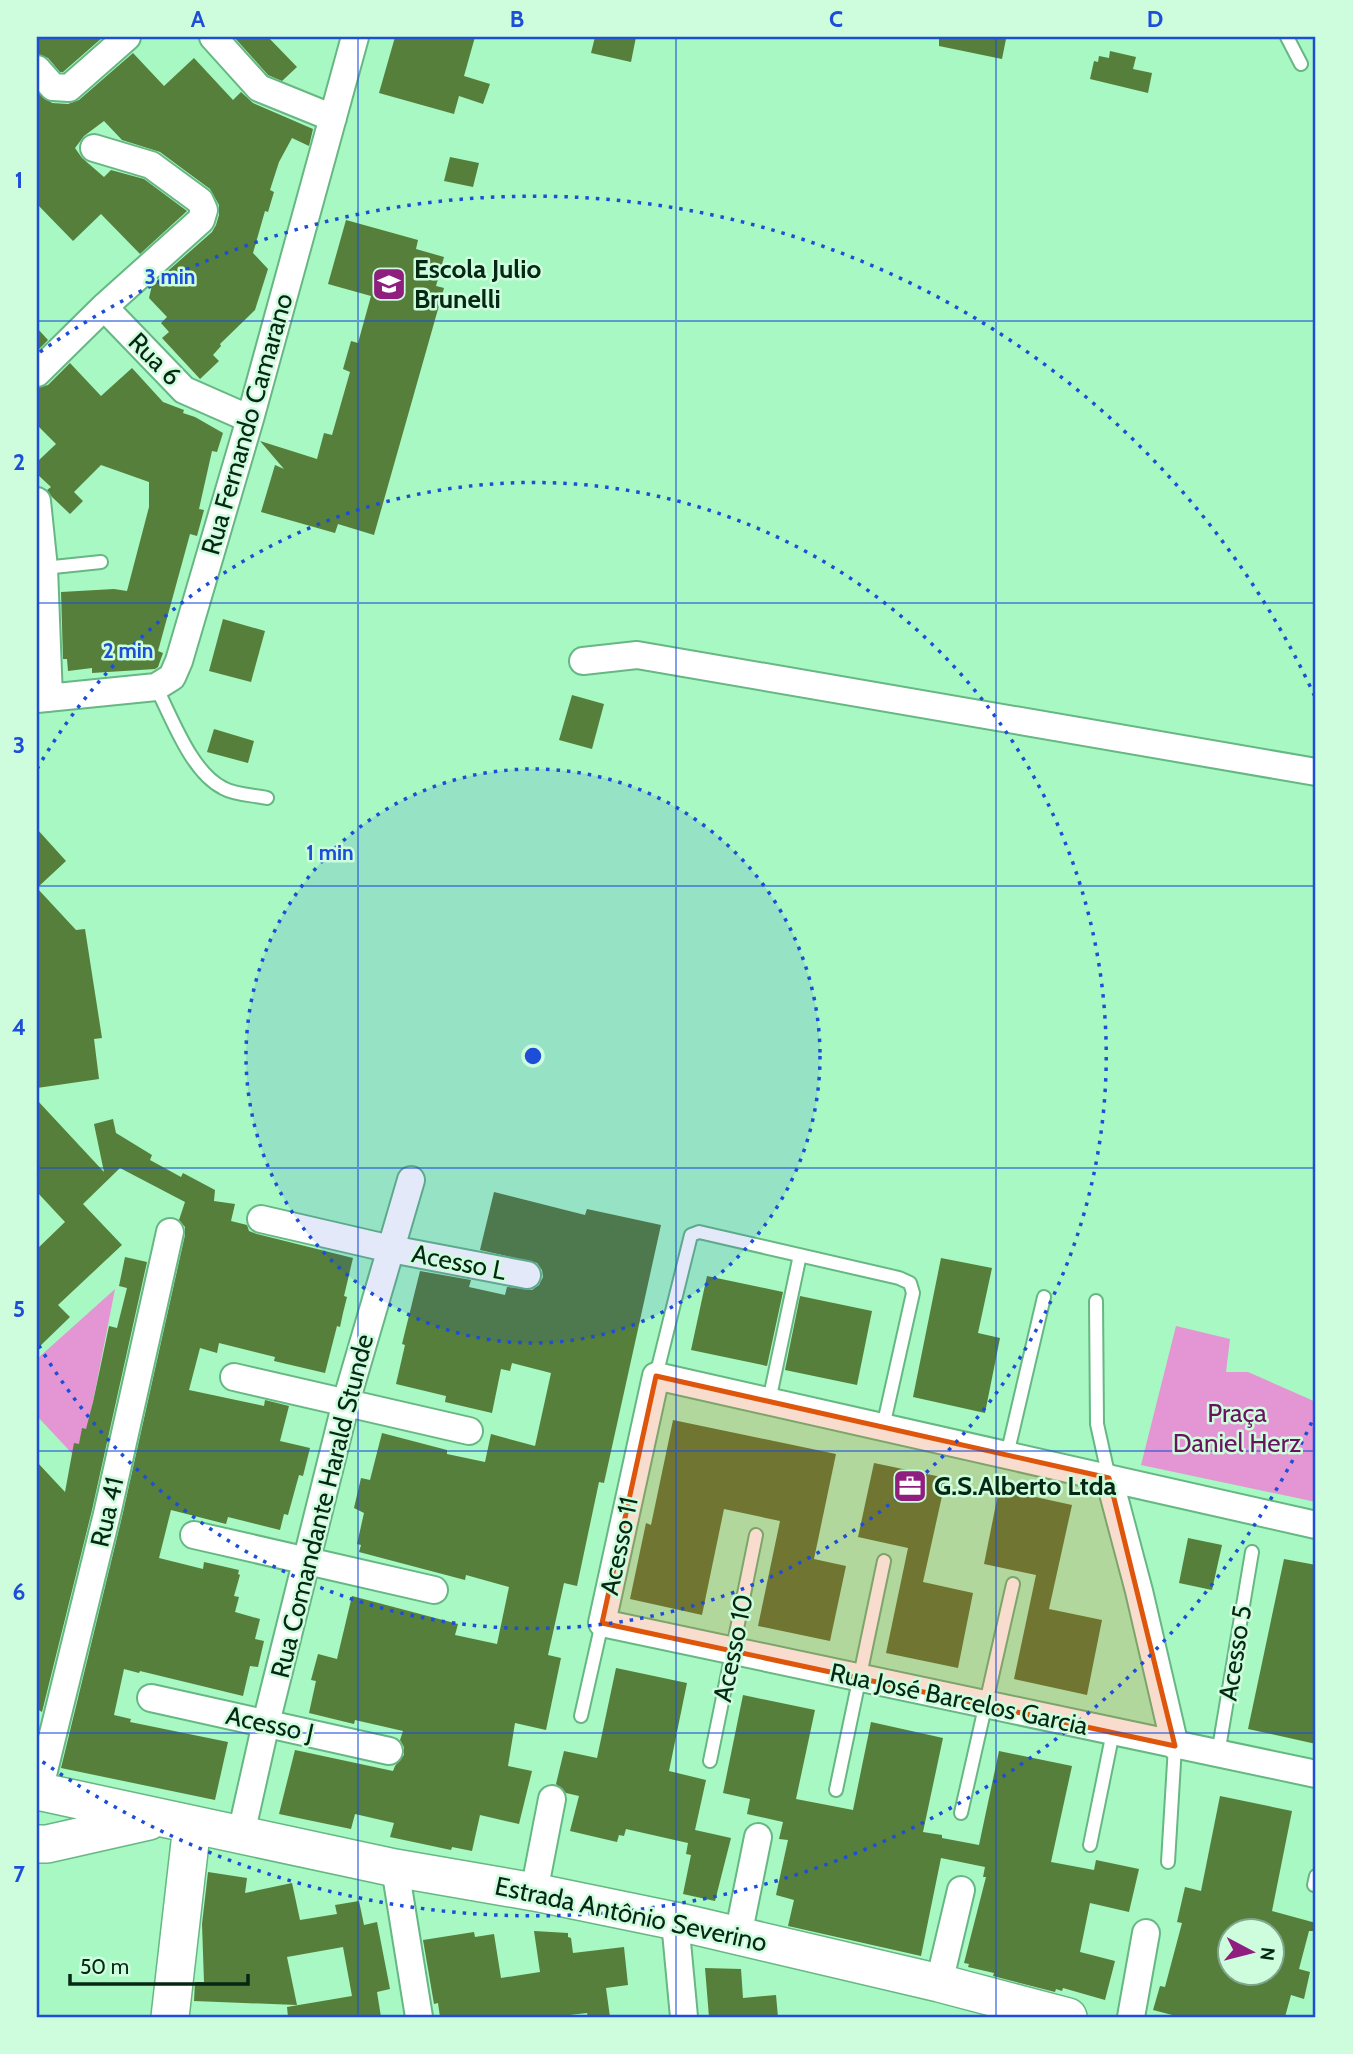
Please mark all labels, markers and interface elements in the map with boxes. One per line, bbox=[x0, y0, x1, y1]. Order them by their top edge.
text: A bbox=[191, 5, 206, 33]
text: B bbox=[510, 5, 524, 33]
text: C bbox=[829, 5, 843, 33]
text: D bbox=[1147, 5, 1163, 33]
text: 1 bbox=[15, 166, 23, 194]
place label: Escola Julio Brunelli bbox=[414, 253, 541, 315]
text: 3 min bbox=[145, 264, 195, 289]
school or university icon: Escola Julio Brunelli bbox=[370, 265, 408, 303]
street label: Rua Fernando Camarano bbox=[194, 290, 300, 558]
street label: Rua 6 bbox=[122, 326, 188, 392]
text: 2 bbox=[13, 448, 25, 476]
text: 2 min bbox=[103, 638, 153, 663]
text: 3 bbox=[13, 731, 25, 759]
text: 1 min bbox=[306, 840, 354, 865]
text: 4 bbox=[12, 1013, 26, 1041]
centre of rings bbox=[521, 1044, 545, 1068]
street label: Acesso L bbox=[409, 1237, 509, 1287]
text: 5 bbox=[13, 1295, 25, 1323]
street label: Rua Comandante Harald Stunde bbox=[264, 1331, 380, 1681]
park label: Praça Daniel Herz bbox=[1173, 1397, 1301, 1459]
office icon: G.S.Alberto Ltda bbox=[891, 1467, 929, 1505]
place label: G.S.Alberto Ltda bbox=[934, 1470, 1116, 1502]
street label: Rua 41 bbox=[83, 1474, 131, 1550]
street label: Acesso 11 bbox=[593, 1494, 645, 1598]
text: 6 bbox=[13, 1578, 25, 1606]
street label: Acesso 10 bbox=[706, 1591, 760, 1705]
street label: Acesso 5 bbox=[1212, 1603, 1258, 1703]
street label: Rua José Barcelos Garcia bbox=[827, 1656, 1092, 1742]
street label: Acesso J bbox=[223, 1699, 317, 1749]
text: 7 bbox=[13, 1860, 25, 1888]
street label: Estrada Antônio Severino bbox=[492, 1870, 770, 1958]
north arrow bbox=[1216, 1918, 1286, 1988]
scale bar bbox=[70, 1942, 248, 1986]
text: N bbox=[1255, 1946, 1280, 1962]
text: 50 m bbox=[80, 1954, 129, 1979]

